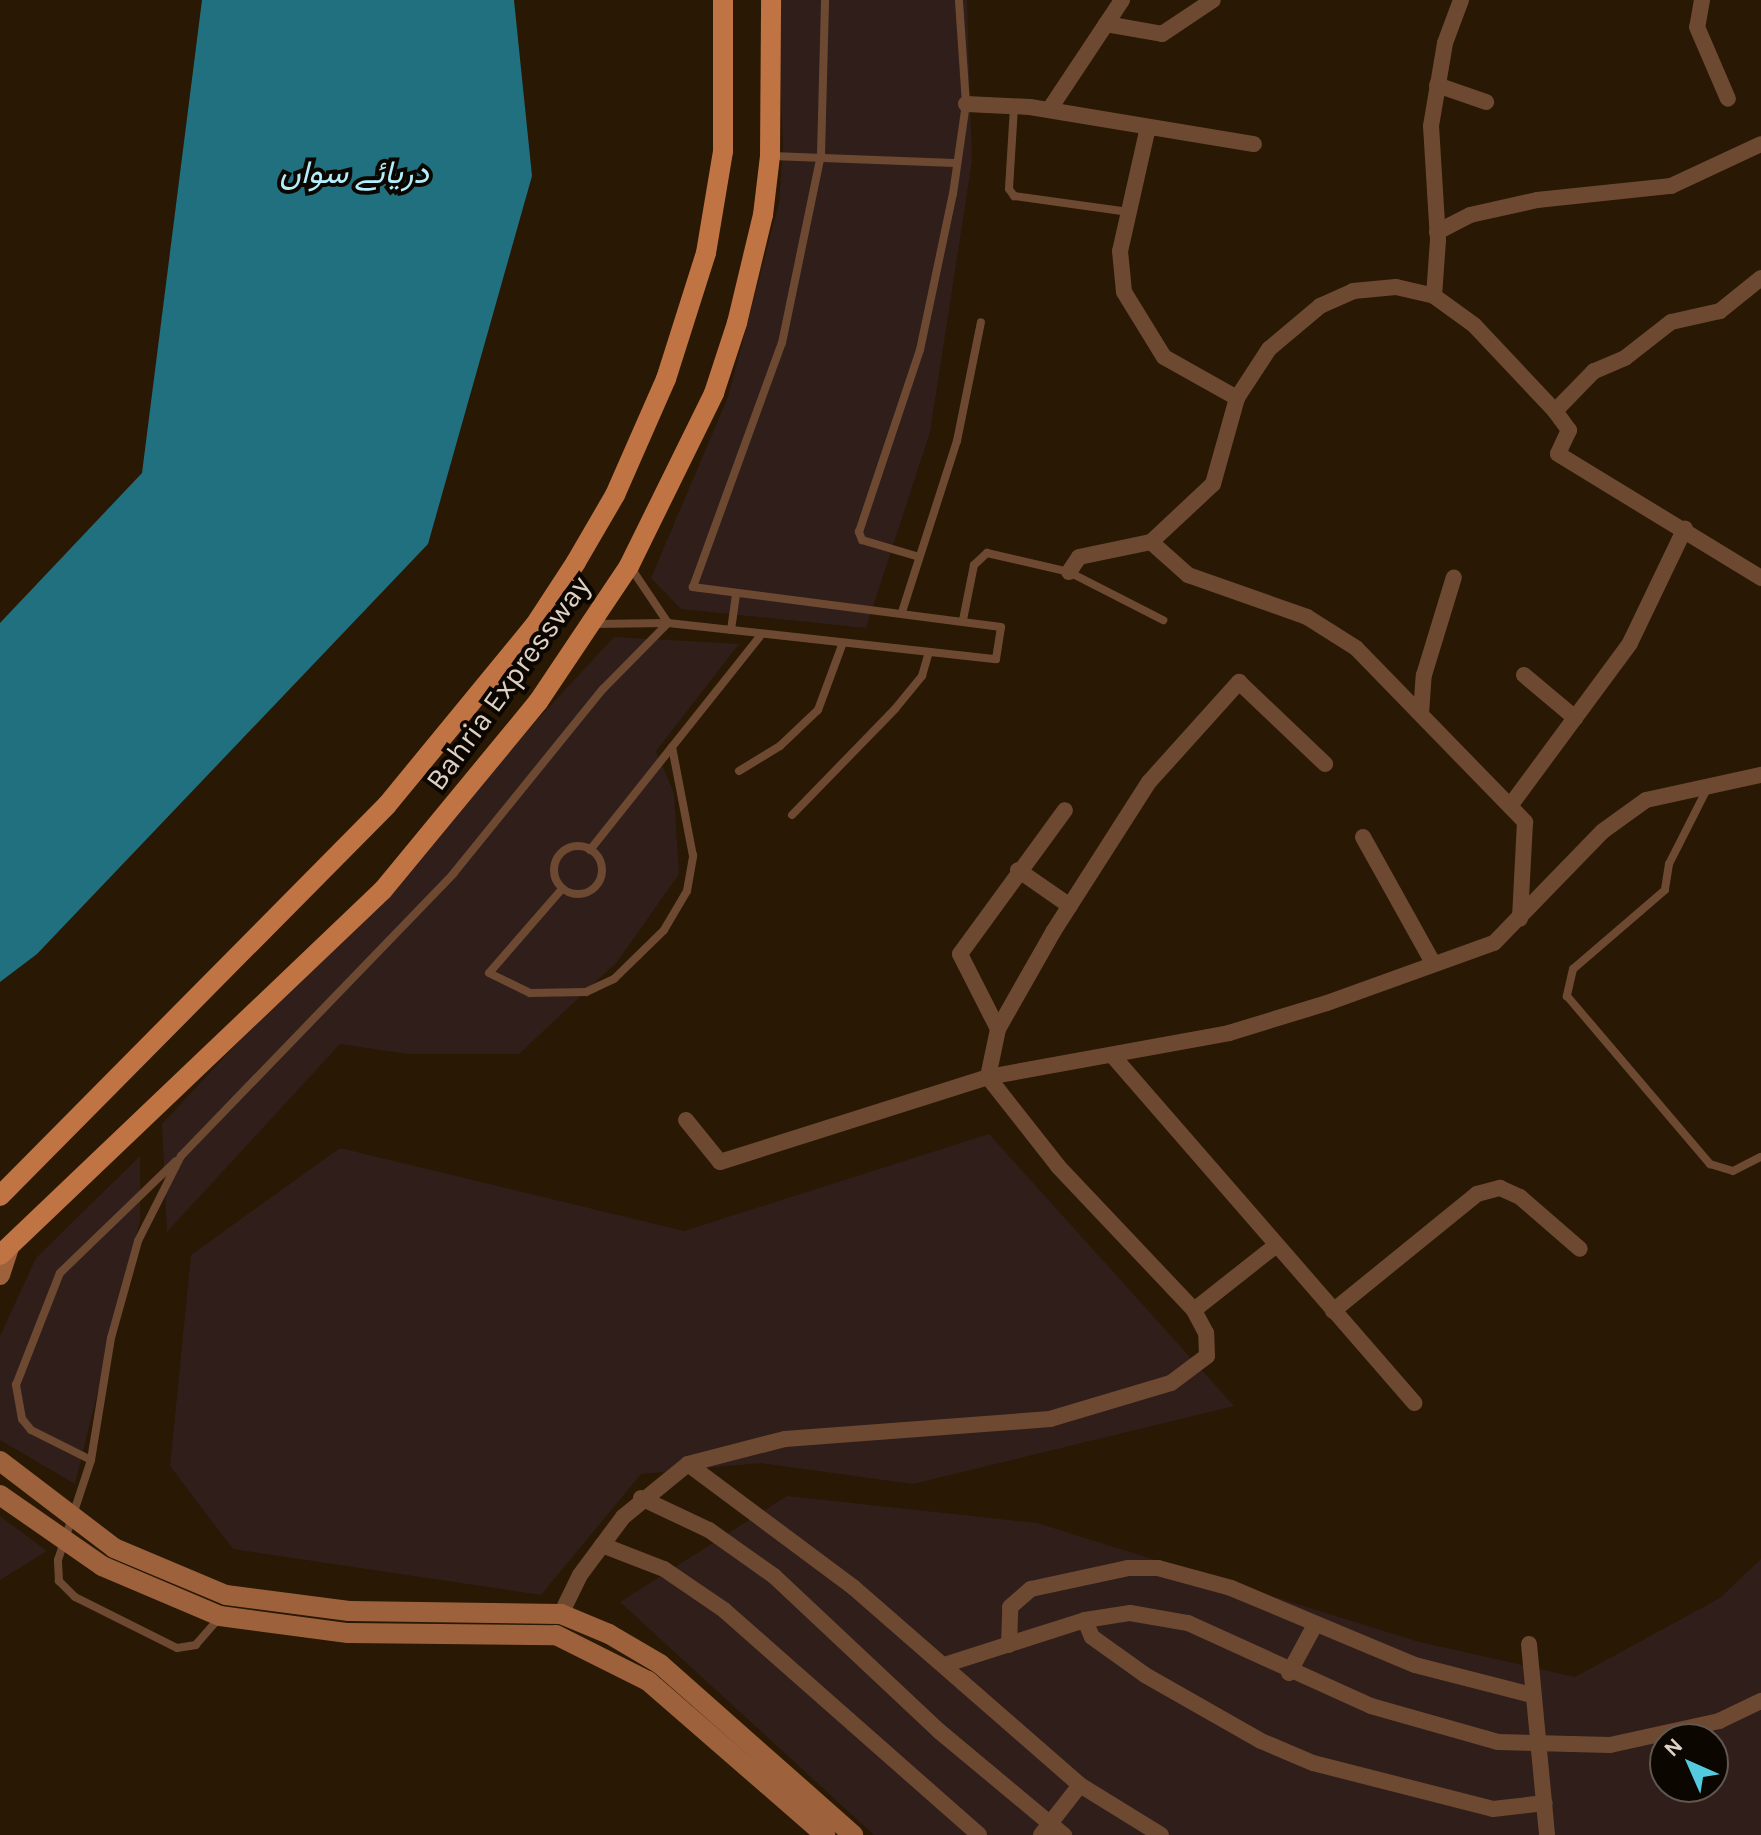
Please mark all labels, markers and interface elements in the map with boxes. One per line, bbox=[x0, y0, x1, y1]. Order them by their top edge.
water label: دریائے سواں bbox=[279, 154, 429, 192]
street label: Bahria Expressway bbox=[418, 569, 598, 797]
north arrow bbox=[1649, 1723, 1729, 1803]
text: N bbox=[1659, 1733, 1688, 1762]

